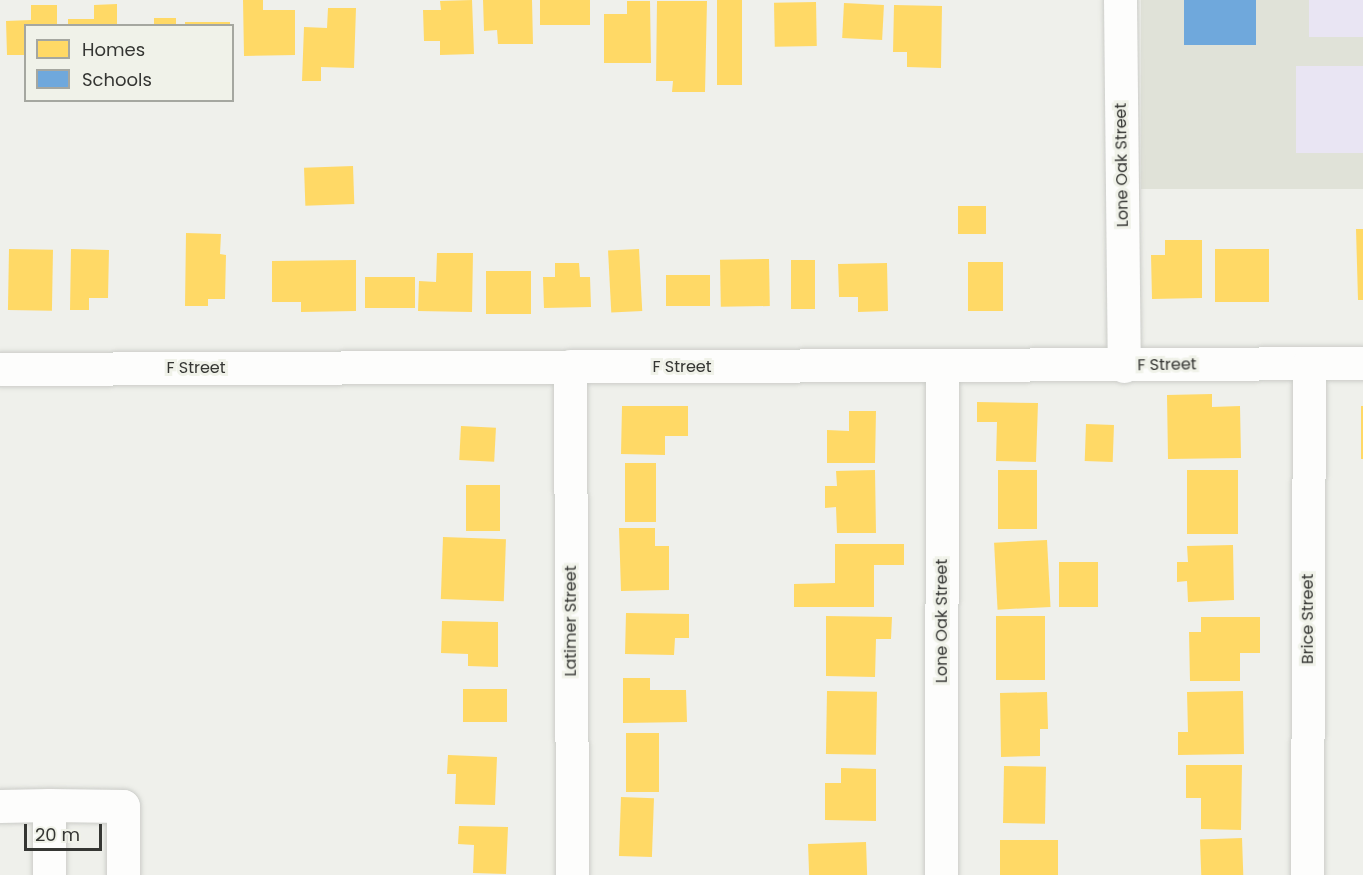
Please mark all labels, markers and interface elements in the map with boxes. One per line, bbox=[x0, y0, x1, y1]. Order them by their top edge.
legend bbox=[24, 24, 234, 102]
text: Homes bbox=[82, 37, 145, 62]
text: Schools bbox=[82, 67, 152, 92]
street label: Lone Oak Street bbox=[1111, 103, 1133, 227]
street label: F Street bbox=[1137, 355, 1197, 375]
street label: F Street bbox=[652, 357, 712, 377]
street label: F Street bbox=[166, 358, 226, 378]
street label: Lone Oak Street bbox=[932, 559, 952, 683]
street label: Latimer Street bbox=[561, 566, 581, 676]
street label: Brice Street bbox=[1298, 574, 1318, 664]
scale bar bbox=[27, 812, 105, 850]
text: 20 m bbox=[35, 822, 80, 847]

